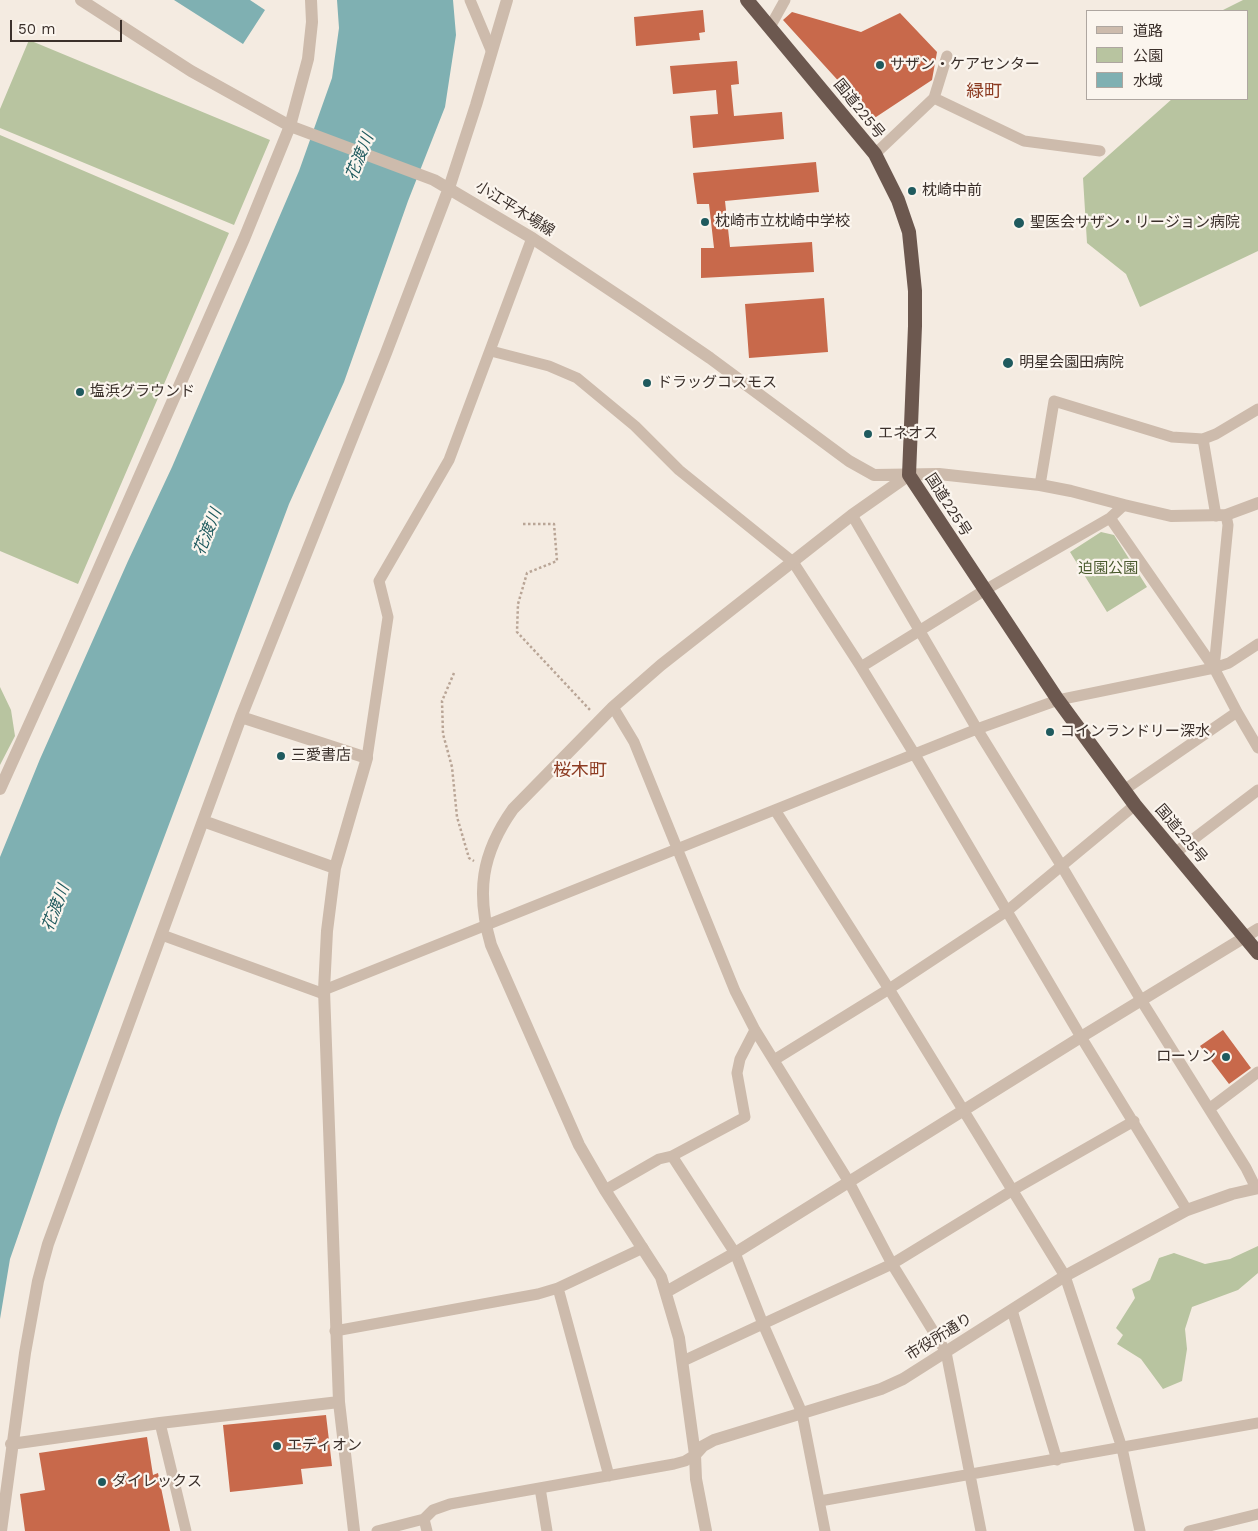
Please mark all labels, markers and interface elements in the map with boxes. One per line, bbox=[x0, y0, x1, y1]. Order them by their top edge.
scale bar bbox=[12, 10, 125, 42]
legend bbox=[1086, 10, 1248, 100]
text: 50 m bbox=[18, 20, 55, 38]
text: 道路 bbox=[1133, 22, 1163, 40]
text: 公園 bbox=[1133, 47, 1163, 65]
place label: サザン・ケアセンター bbox=[890, 56, 1040, 74]
marker: サザン・ケアセンター bbox=[874, 59, 886, 71]
text: 水域 bbox=[1133, 72, 1163, 90]
street label: 国道225号 bbox=[830, 76, 888, 142]
district label: 緑町 bbox=[966, 81, 1002, 103]
water label: 花渡川 bbox=[342, 131, 378, 183]
street label: 小江平木場線 bbox=[472, 178, 558, 240]
place label: 枕崎中前 bbox=[922, 182, 982, 200]
marker: 枕崎中前 bbox=[906, 185, 918, 197]
place label: 枕崎市立枕崎中学校 bbox=[715, 213, 850, 231]
place label: 聖医会サザン・リージョン病院 bbox=[1030, 214, 1240, 232]
marker: 枕崎市立枕崎中学校 bbox=[699, 216, 711, 228]
marker: 聖医会サザン・リージョン病院 bbox=[1012, 216, 1026, 230]
place label: 明星会園田病院 bbox=[1019, 354, 1124, 372]
marker: 明星会園田病院 bbox=[1001, 356, 1015, 370]
place label: ドラッグコスモス bbox=[657, 374, 777, 392]
marker: ドラッグコスモス bbox=[641, 377, 653, 389]
place label: 塩浜グラウンド bbox=[90, 383, 195, 401]
marker: 塩浜グラウンド bbox=[74, 386, 86, 398]
place label: エネオス bbox=[878, 425, 938, 443]
marker: エネオス bbox=[862, 428, 874, 440]
street label: 国道225号 bbox=[921, 470, 975, 540]
water label: 花渡川 bbox=[190, 506, 226, 558]
park label: 迫園公園 bbox=[1078, 560, 1138, 578]
place label: コインランドリー深水 bbox=[1060, 723, 1210, 741]
marker: コインランドリー深水 bbox=[1044, 726, 1056, 738]
place label: 三愛書店 bbox=[291, 747, 351, 765]
marker: 三愛書店 bbox=[275, 750, 287, 762]
district label: 桜木町 bbox=[553, 760, 607, 782]
street label: 国道225号 bbox=[1151, 801, 1211, 867]
water label: 花渡川 bbox=[38, 882, 74, 934]
place label: ローソン bbox=[1156, 1048, 1216, 1066]
marker: ローソン bbox=[1220, 1051, 1232, 1063]
street label: 市役所通り bbox=[902, 1309, 976, 1365]
place label: エディオン bbox=[287, 1437, 362, 1455]
marker: エディオン bbox=[271, 1440, 283, 1452]
place label: ダイレックス bbox=[112, 1473, 202, 1491]
marker: ダイレックス bbox=[96, 1476, 108, 1488]

